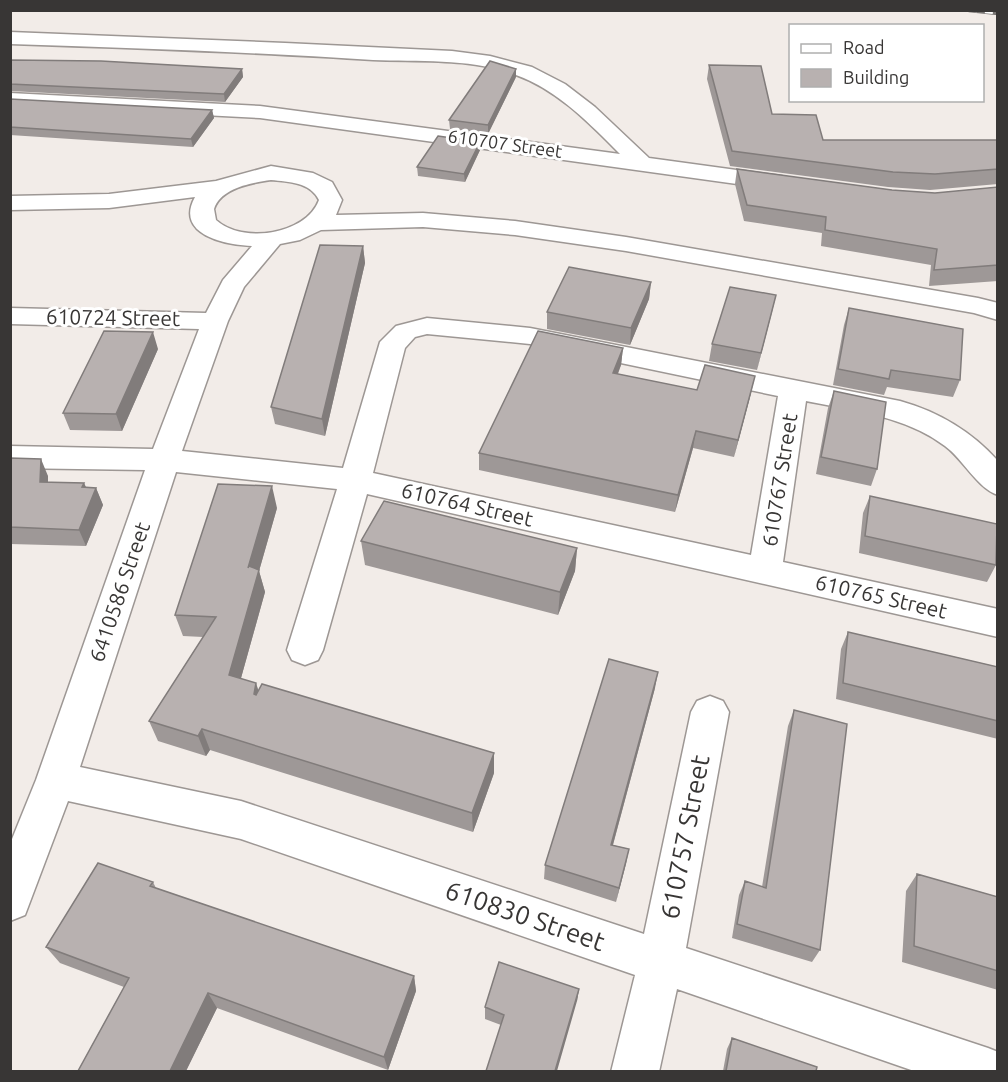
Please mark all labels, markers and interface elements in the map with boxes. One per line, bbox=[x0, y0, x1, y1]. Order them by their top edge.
legend bbox=[789, 24, 984, 102]
text: Road bbox=[843, 37, 885, 57]
text: Building bbox=[843, 67, 909, 87]
street label: 610707 Street bbox=[447, 125, 564, 161]
street label: 610724 Street bbox=[46, 304, 180, 330]
street label: 610767 Street bbox=[757, 412, 801, 548]
street label: 610764 Street bbox=[399, 477, 535, 531]
street label: 6410586 Street bbox=[84, 519, 154, 665]
street label: 610765 Street bbox=[813, 569, 949, 623]
street label: 610757 Street bbox=[654, 752, 715, 921]
street label: 610830 Street bbox=[442, 875, 609, 956]

